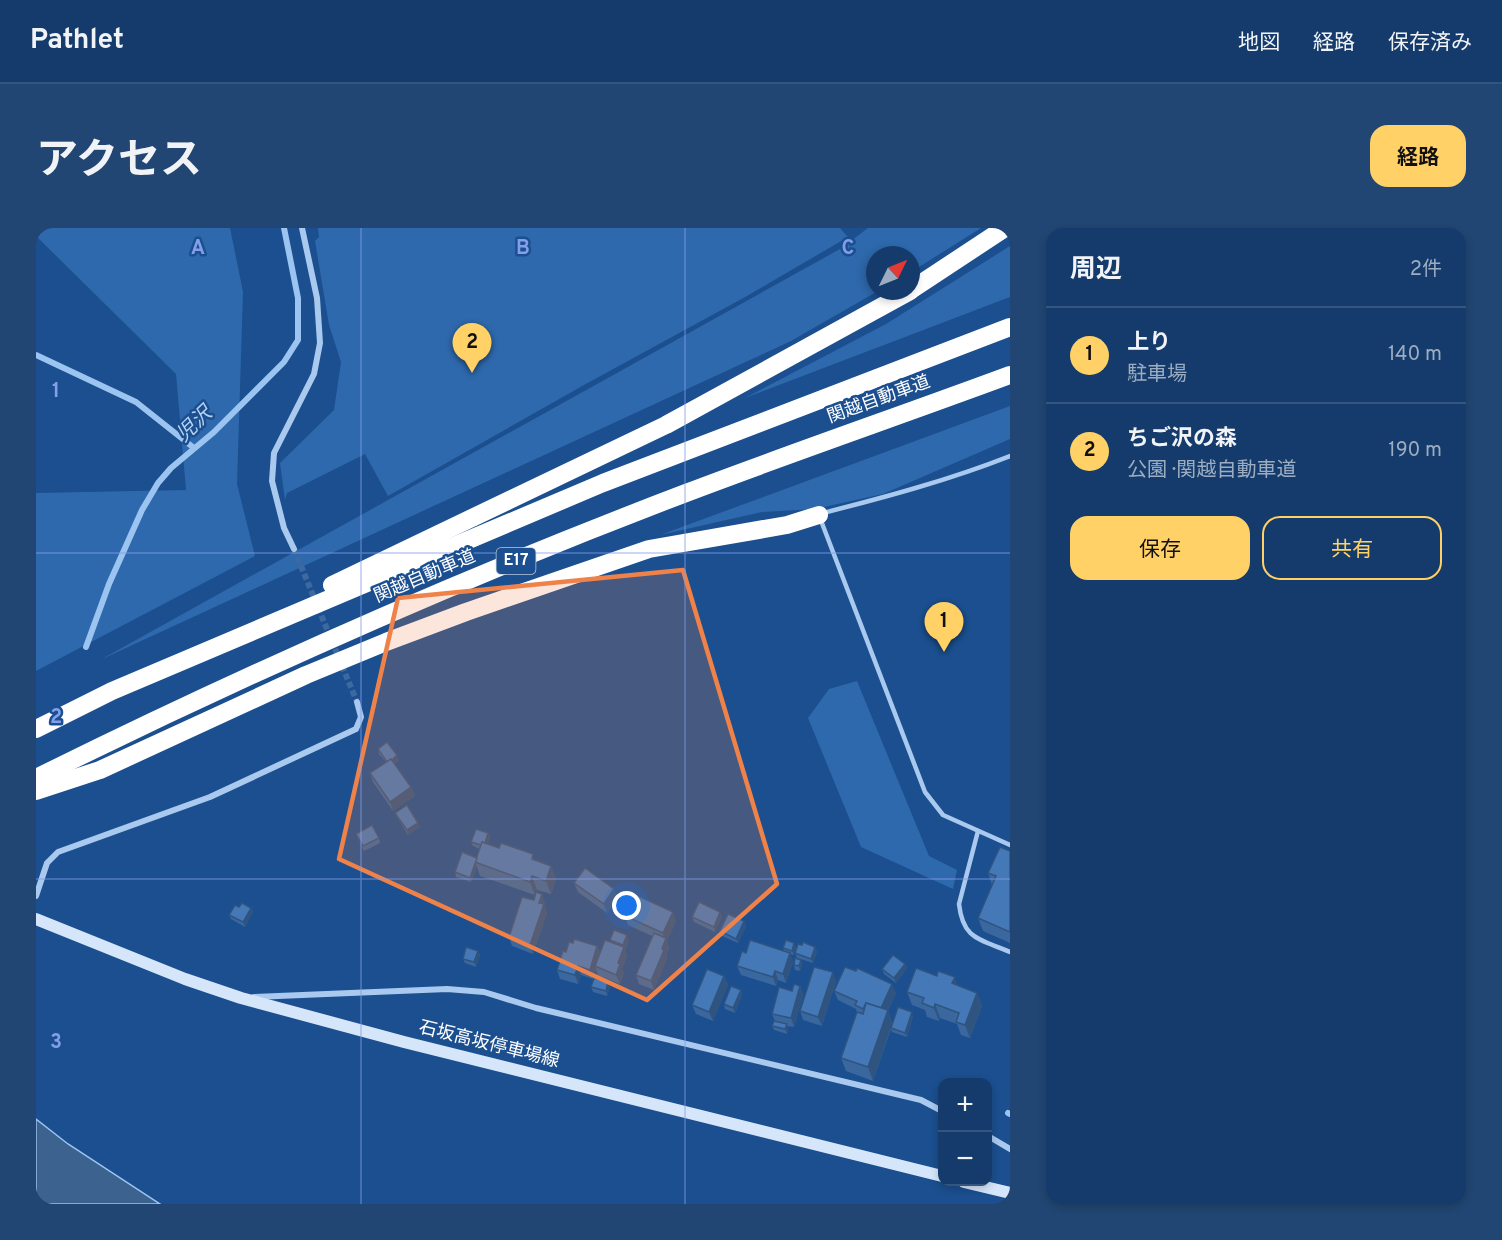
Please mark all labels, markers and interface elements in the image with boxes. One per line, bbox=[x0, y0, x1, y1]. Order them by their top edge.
text: Pathlet bbox=[30, 23, 124, 59]
text: 地図 bbox=[1238, 30, 1280, 57]
text: 経路 bbox=[1313, 30, 1355, 57]
text: 保存済み bbox=[1388, 30, 1472, 57]
button: 経路 bbox=[1370, 125, 1466, 187]
text: アクセス bbox=[36, 136, 202, 189]
text: A bbox=[191, 236, 205, 262]
text: B bbox=[516, 236, 530, 262]
text: C bbox=[842, 236, 854, 262]
north arrow bbox=[866, 246, 920, 300]
text: 周辺 bbox=[1070, 254, 1122, 287]
text: 2件 bbox=[1410, 257, 1442, 283]
pin: 2 bbox=[452, 324, 492, 373]
text: 上り bbox=[1127, 330, 1171, 357]
text: 1 bbox=[1086, 342, 1094, 368]
text: 140 m bbox=[1388, 342, 1442, 368]
text: 駐車場 bbox=[1127, 362, 1187, 388]
street label: 関越自動車道 bbox=[824, 371, 934, 429]
text: 1 bbox=[52, 379, 60, 405]
water label: 児沢 bbox=[172, 400, 221, 448]
text: ちご沢の森 bbox=[1127, 426, 1237, 453]
text: 2 bbox=[1083, 438, 1096, 464]
text: 190 m bbox=[1388, 438, 1442, 464]
text: 公園 · 関越自動車道 bbox=[1127, 458, 1296, 484]
button: 保存 bbox=[1070, 516, 1250, 580]
button: 共有 bbox=[1262, 516, 1442, 580]
street label: 関越自動車道 bbox=[371, 545, 479, 609]
road number: E17 bbox=[496, 548, 536, 574]
pin: 1 bbox=[924, 602, 964, 652]
text: 2 bbox=[50, 705, 62, 731]
your location bbox=[612, 891, 641, 920]
street label: 石坂高坂停車場線 bbox=[416, 1016, 562, 1074]
text: 3 bbox=[50, 1030, 62, 1056]
map controls bbox=[938, 1078, 992, 1186]
button: + bbox=[938, 1078, 992, 1132]
button: − bbox=[938, 1132, 992, 1186]

